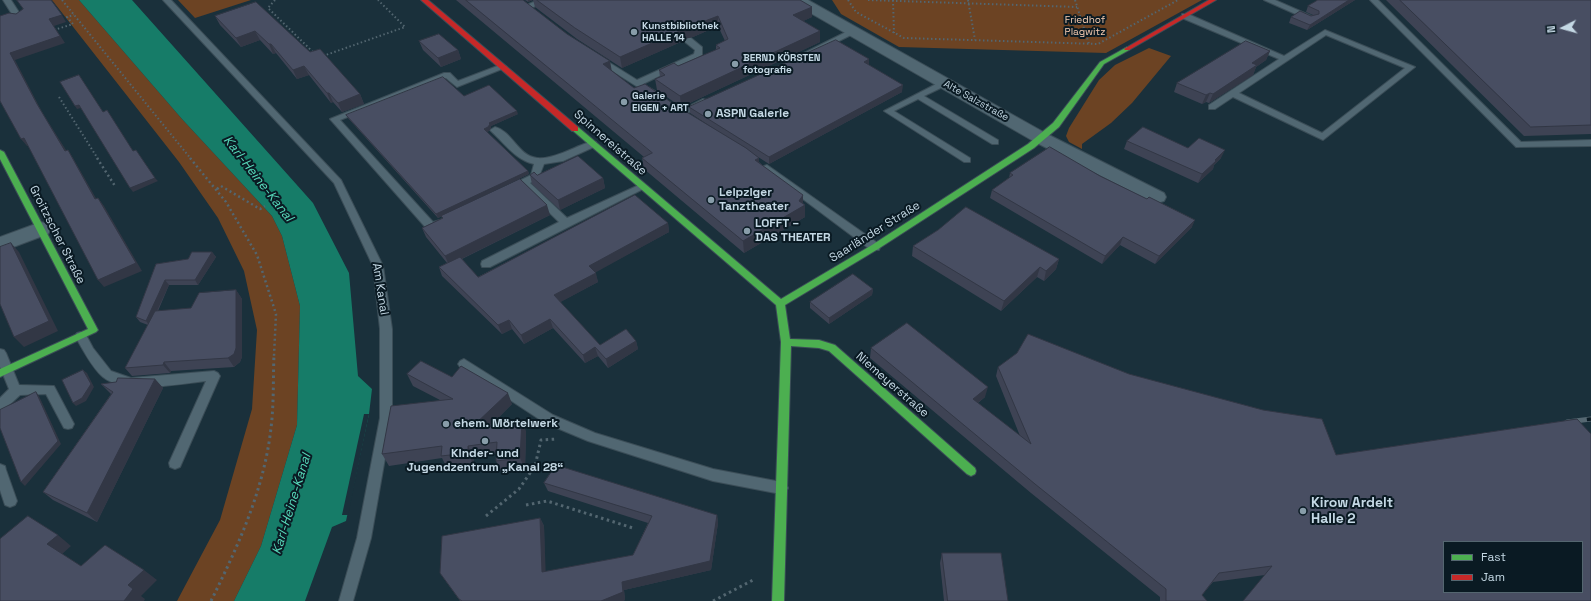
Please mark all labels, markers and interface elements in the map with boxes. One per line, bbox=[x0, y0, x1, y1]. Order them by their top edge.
north arrow bbox=[1543, 8, 1583, 48]
park label: Friedhof Plagwitz bbox=[1065, 14, 1105, 38]
place label: Kunstbibliothek HALLE 14 bbox=[642, 20, 719, 44]
text: N bbox=[1544, 25, 1558, 34]
marker: Kunstbibliothek HALLE 14 bbox=[629, 27, 639, 37]
place label: BERND KÖRSTEN fotografie bbox=[743, 52, 820, 76]
marker: BERND KÖRSTEN fotografie bbox=[730, 59, 740, 69]
street label: Alte Salzstraße bbox=[941, 78, 1011, 124]
place label: Galerie EIGEN + ART bbox=[632, 90, 689, 114]
marker: Galerie EIGEN + ART bbox=[619, 97, 629, 107]
street label: Spinnereistraße bbox=[571, 107, 649, 179]
place label: ASPN Galerie bbox=[716, 107, 789, 121]
marker: ASPN Galerie bbox=[703, 109, 713, 119]
water label: Karl-Heine-Kanal bbox=[220, 133, 296, 225]
street label: Groitzscher Straße bbox=[26, 183, 88, 287]
place label: Leipziger Tanztheater bbox=[719, 186, 789, 214]
marker: Leipziger Tanztheater bbox=[706, 195, 716, 205]
street label: Saarländer Straße bbox=[827, 198, 923, 266]
place label: LOFFT – DAS THEATER bbox=[755, 217, 831, 245]
marker: LOFFT – DAS THEATER bbox=[742, 226, 752, 236]
street label: Am Kanal bbox=[369, 262, 391, 316]
street label: Niemeyerstraße bbox=[853, 349, 931, 421]
place label: ehem. Mörtelwerk bbox=[454, 417, 558, 431]
marker: ehem. Mörtelwerk bbox=[441, 419, 451, 429]
marker: Kinder- und Jugendzentrum „Kanal 28“ bbox=[480, 436, 490, 446]
place label: Kinder- und Jugendzentrum „Kanal 28“ bbox=[407, 447, 563, 475]
water label: Karl-Heine-Kanal bbox=[269, 452, 315, 556]
place label: Kirow Ardelt Halle 2 bbox=[1311, 495, 1393, 528]
marker: Kirow Ardelt Halle 2 bbox=[1298, 506, 1308, 516]
legend bbox=[1443, 541, 1583, 593]
text: Fast bbox=[1481, 549, 1506, 565]
text: Jam bbox=[1481, 569, 1505, 585]

